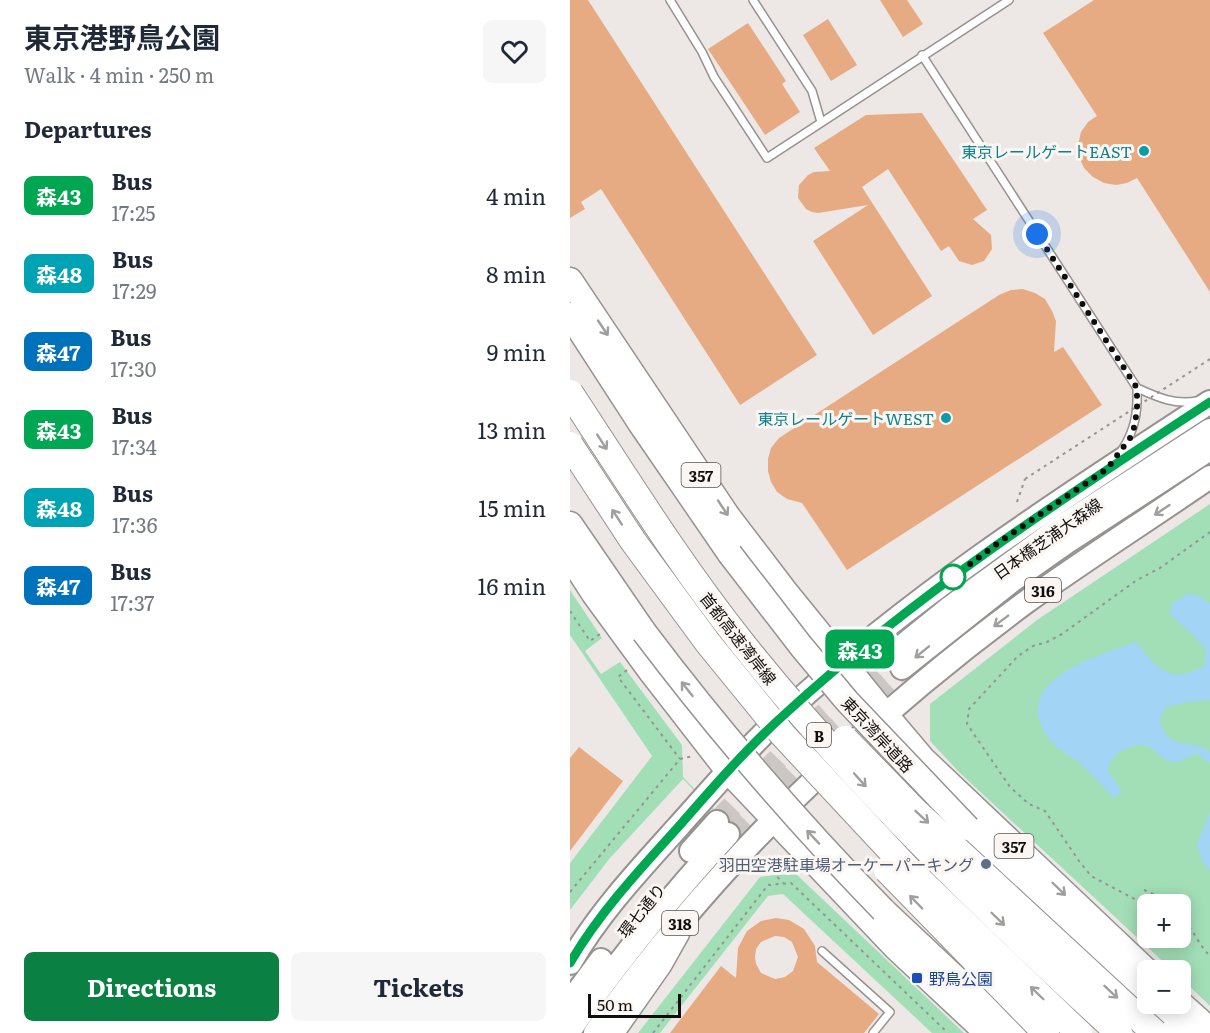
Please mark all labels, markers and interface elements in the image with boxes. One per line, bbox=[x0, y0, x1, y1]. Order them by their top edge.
text: 東京港野鳥公園 bbox=[24, 15, 220, 57]
button: heart bbox=[483, 20, 546, 83]
text: Walk · 4 min · 250 m bbox=[24, 59, 214, 89]
text: Departures bbox=[24, 112, 151, 145]
place label: 東京レールゲートEAST bbox=[961, 139, 1132, 163]
marker: 東京レールゲートEAST bbox=[1137, 144, 1151, 158]
text: Bus bbox=[111, 164, 152, 197]
text: 4 min bbox=[486, 179, 546, 212]
text: 森43 bbox=[36, 180, 81, 211]
text: 17:25 bbox=[111, 197, 155, 227]
your location bbox=[1022, 219, 1052, 249]
text: Bus bbox=[112, 242, 153, 275]
text: 8 min bbox=[486, 257, 546, 290]
text: 森48 bbox=[36, 258, 82, 289]
text: 17:29 bbox=[112, 275, 156, 305]
text: Bus bbox=[110, 320, 151, 353]
one-way arrow bbox=[597, 320, 609, 336]
text: 9 min bbox=[487, 335, 546, 368]
text: 森47 bbox=[36, 336, 80, 367]
text: 17:30 bbox=[110, 353, 156, 383]
text: Bus bbox=[111, 398, 152, 431]
place label: 東京レールゲートWEST bbox=[757, 406, 934, 430]
marker: 東京レールゲートWEST bbox=[939, 411, 953, 425]
text: 13 min bbox=[477, 413, 546, 446]
text: 森43 bbox=[36, 414, 81, 445]
text: 17:34 bbox=[111, 431, 157, 461]
one-way arrow bbox=[596, 433, 608, 450]
road number: 357 bbox=[682, 463, 720, 487]
text: Bus bbox=[112, 476, 153, 509]
text: 15 min bbox=[478, 491, 546, 524]
street label: 日本橋芝浦大森線 bbox=[988, 491, 1106, 585]
text: 森48 bbox=[36, 492, 82, 523]
one-way arrow bbox=[716, 500, 729, 517]
one-way arrow bbox=[1154, 504, 1170, 516]
text: 17:36 bbox=[112, 509, 157, 539]
one-way arrow bbox=[611, 509, 623, 526]
text: Bus bbox=[110, 554, 151, 587]
unlabelled marker bbox=[940, 564, 966, 590]
text: 16 min bbox=[478, 569, 546, 602]
text: 森47 bbox=[36, 570, 80, 601]
road number: 316 bbox=[1025, 578, 1061, 602]
street label: 首都高速湾岸線 bbox=[695, 586, 783, 690]
text: 17:37 bbox=[110, 587, 154, 617]
one-way arrow bbox=[994, 615, 1010, 628]
line badge: 森43 bbox=[826, 630, 894, 668]
text: 森43 bbox=[837, 634, 883, 665]
one-way arrow bbox=[914, 645, 930, 658]
one-way arrow bbox=[680, 681, 693, 697]
street label: 東京湾岸道路 bbox=[836, 691, 920, 777]
road number: B bbox=[807, 723, 831, 747]
one-way arrow bbox=[853, 773, 867, 788]
one-way arrow bbox=[914, 810, 929, 824]
one-way arrow bbox=[806, 830, 820, 845]
road number: 357 bbox=[994, 834, 1034, 858]
place label: 羽田空港駐車場オーケーパーキング bbox=[719, 852, 974, 876]
marker: 羽田空港駐車場オーケーパーキング bbox=[979, 857, 993, 871]
street label: 環七通り bbox=[612, 878, 670, 942]
one-way arrow bbox=[1052, 882, 1067, 897]
one-way arrow bbox=[909, 894, 924, 909]
map controls bbox=[1137, 894, 1191, 1014]
button: + bbox=[1137, 894, 1191, 948]
road number: 318 bbox=[662, 911, 698, 935]
one-way arrow bbox=[990, 911, 1005, 926]
button: Directions bbox=[24, 952, 279, 1021]
button: Tickets bbox=[291, 952, 546, 1021]
button: − bbox=[1137, 960, 1191, 1014]
place label: 野鳥公園 bbox=[929, 966, 993, 990]
marker: 野鳥公園 bbox=[910, 971, 924, 985]
one-way arrow bbox=[1030, 985, 1045, 1000]
one-way arrow bbox=[1103, 985, 1118, 999]
scale bar bbox=[588, 991, 681, 1018]
text: 50 m bbox=[597, 992, 633, 1016]

